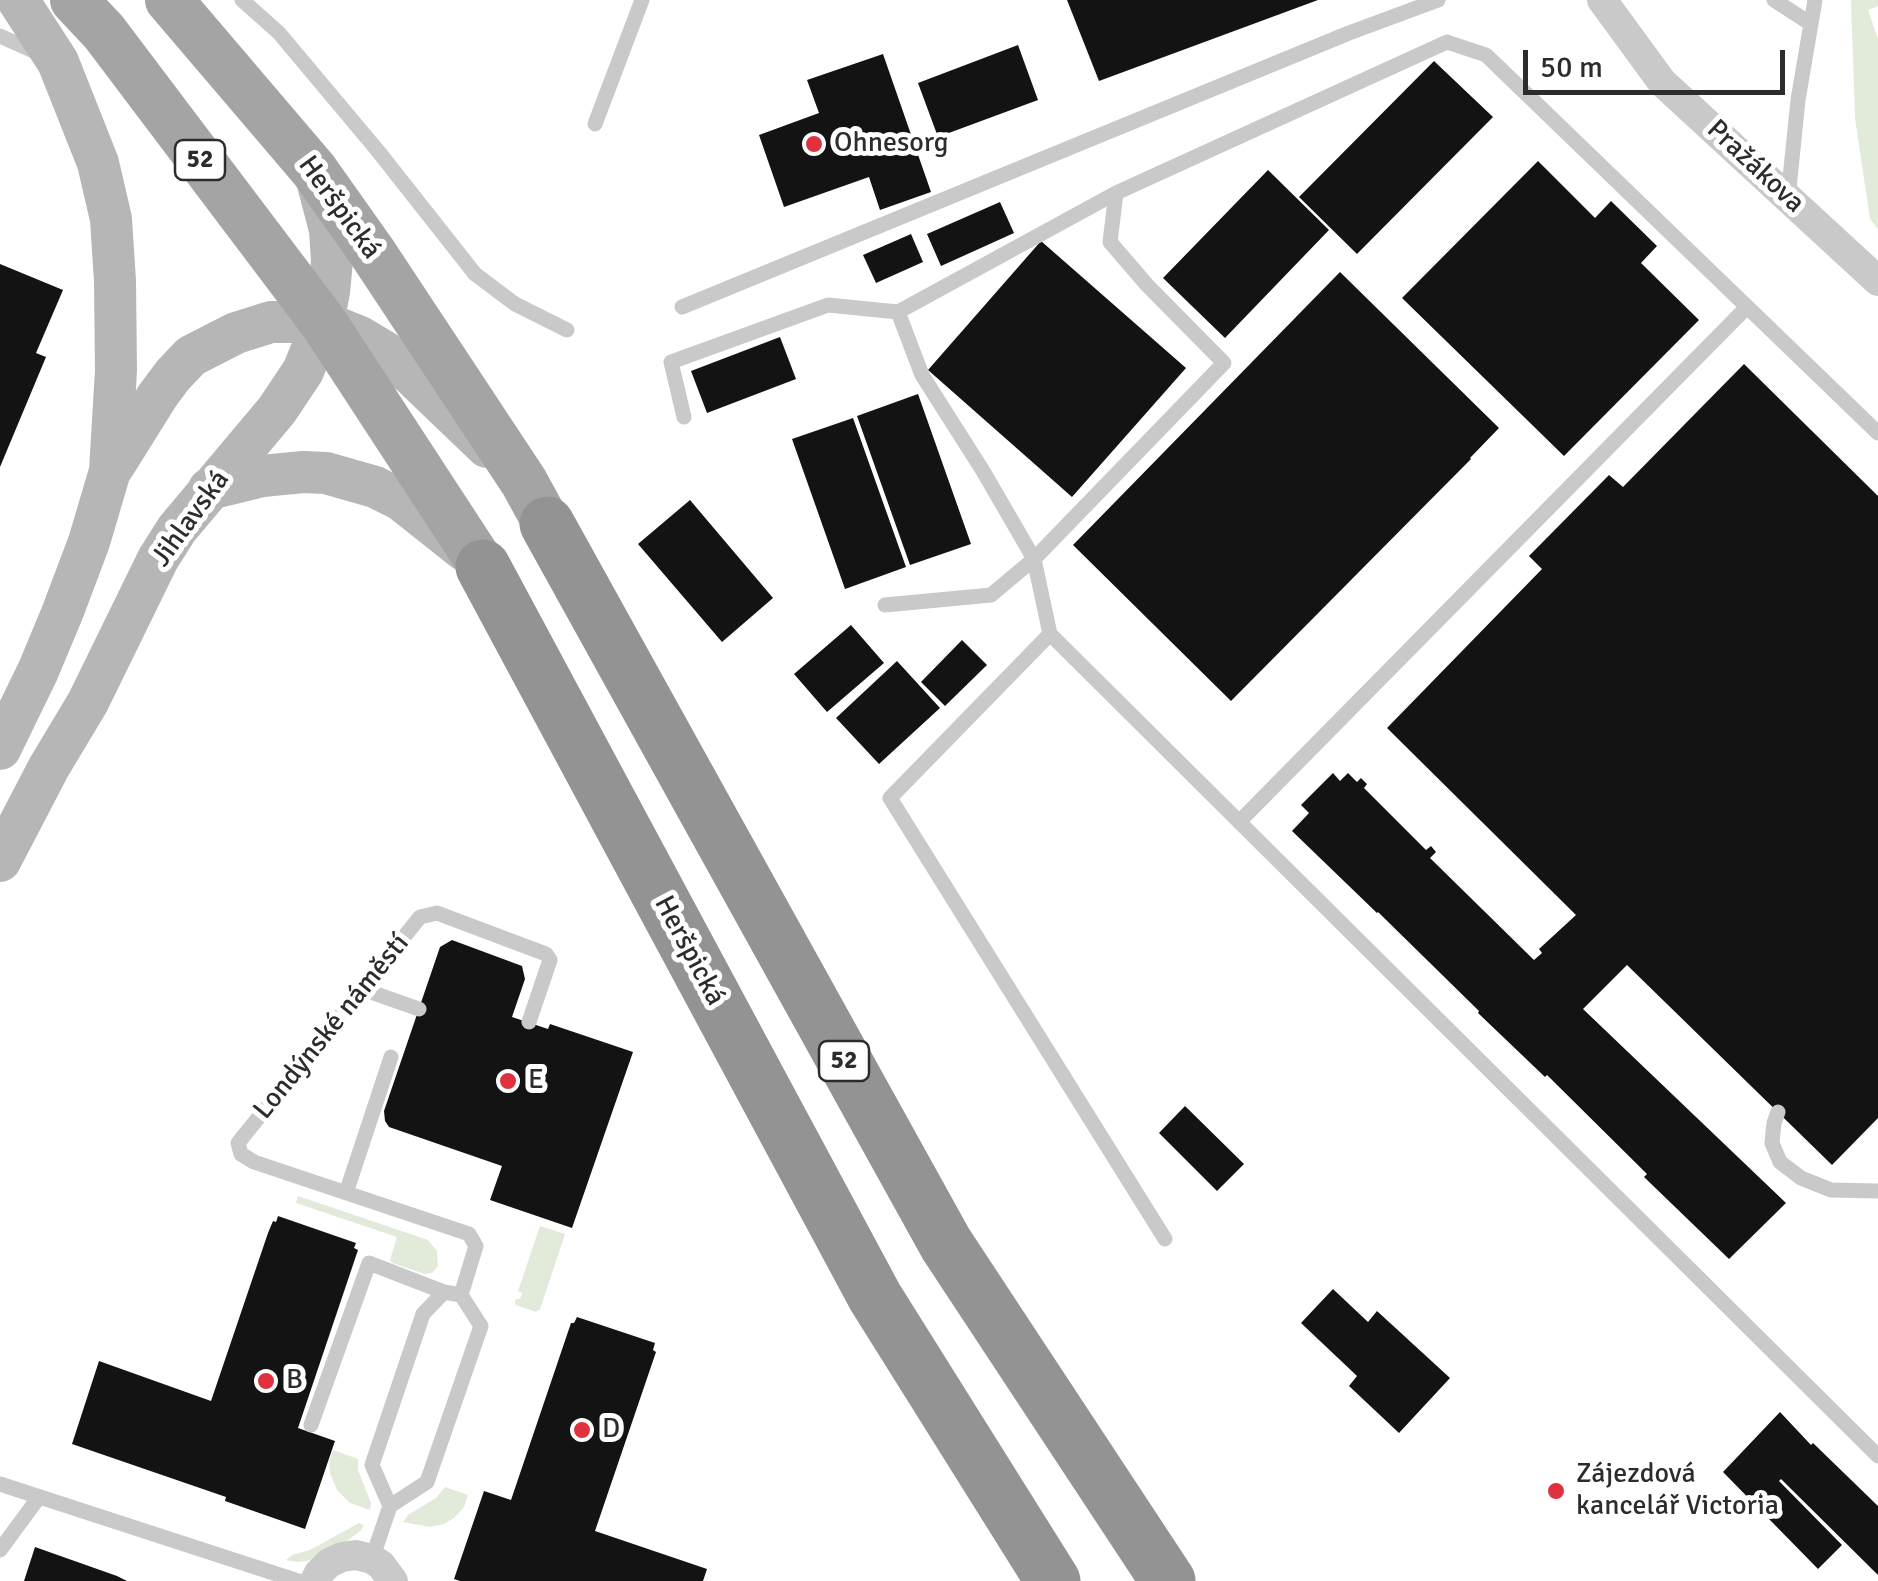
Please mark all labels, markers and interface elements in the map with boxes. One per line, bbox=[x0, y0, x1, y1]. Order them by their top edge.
scale bar bbox=[1528, 30, 1790, 92]
text: 50 m bbox=[1540, 49, 1603, 86]
street label: Pražákova bbox=[1699, 113, 1811, 221]
place label: Ohnesorg bbox=[834, 127, 949, 161]
marker: Ohnesorg bbox=[803, 133, 825, 155]
road number: 52 bbox=[175, 140, 225, 180]
street label: Heršpická bbox=[290, 150, 388, 266]
street label: Jihlavská bbox=[145, 464, 237, 574]
street label: Heršpická bbox=[646, 890, 732, 1012]
street label: Londýnské náměstí bbox=[247, 928, 417, 1126]
road number: 52 bbox=[819, 1041, 869, 1081]
place label: E bbox=[528, 1064, 544, 1098]
marker: E bbox=[497, 1070, 519, 1092]
place label: B bbox=[286, 1364, 303, 1398]
marker: B bbox=[255, 1370, 277, 1392]
place label: D bbox=[602, 1413, 620, 1447]
marker: D bbox=[571, 1419, 593, 1441]
place label: Zájezdová kancelář Victoria bbox=[1576, 1458, 1779, 1524]
marker: Zájezdová kancelář Victoria bbox=[1545, 1480, 1567, 1502]

